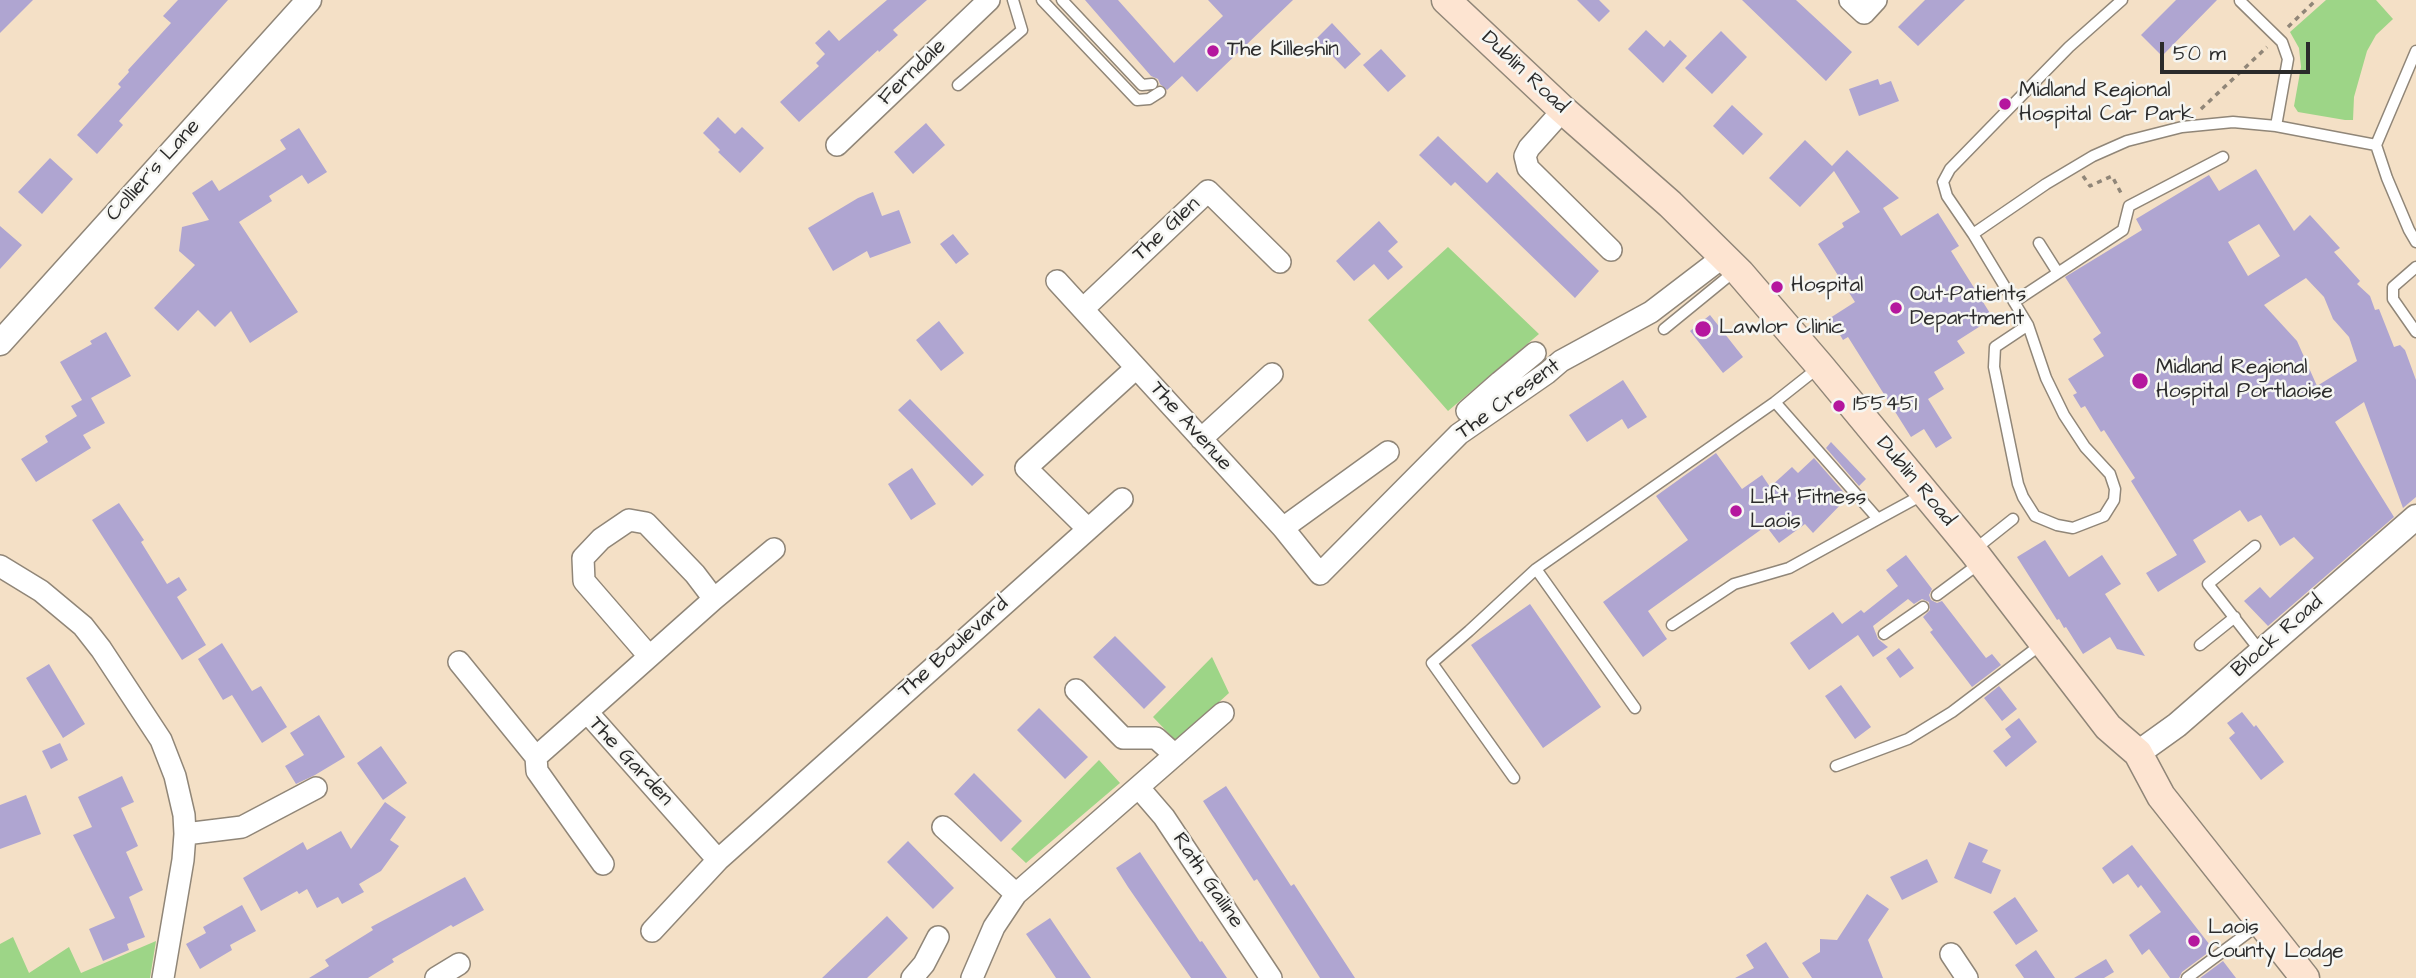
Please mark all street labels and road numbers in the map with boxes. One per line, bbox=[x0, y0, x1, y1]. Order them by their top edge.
street label: Dublin Road bbox=[1475, 26, 1573, 120]
street label: Ferndale bbox=[874, 35, 952, 111]
street label: Collier's Lane bbox=[102, 115, 206, 227]
street label: The Glen bbox=[1128, 192, 1206, 268]
street label: The Cresent bbox=[1452, 354, 1566, 446]
street label: The Avenue bbox=[1143, 377, 1237, 477]
street label: Dublin Road bbox=[1870, 432, 1960, 532]
street label: Block Road bbox=[2227, 590, 2329, 684]
street label: The Boulevard bbox=[894, 592, 1014, 704]
street label: The Garden bbox=[582, 712, 678, 812]
street label: Rath Gailine bbox=[1166, 828, 1248, 934]

